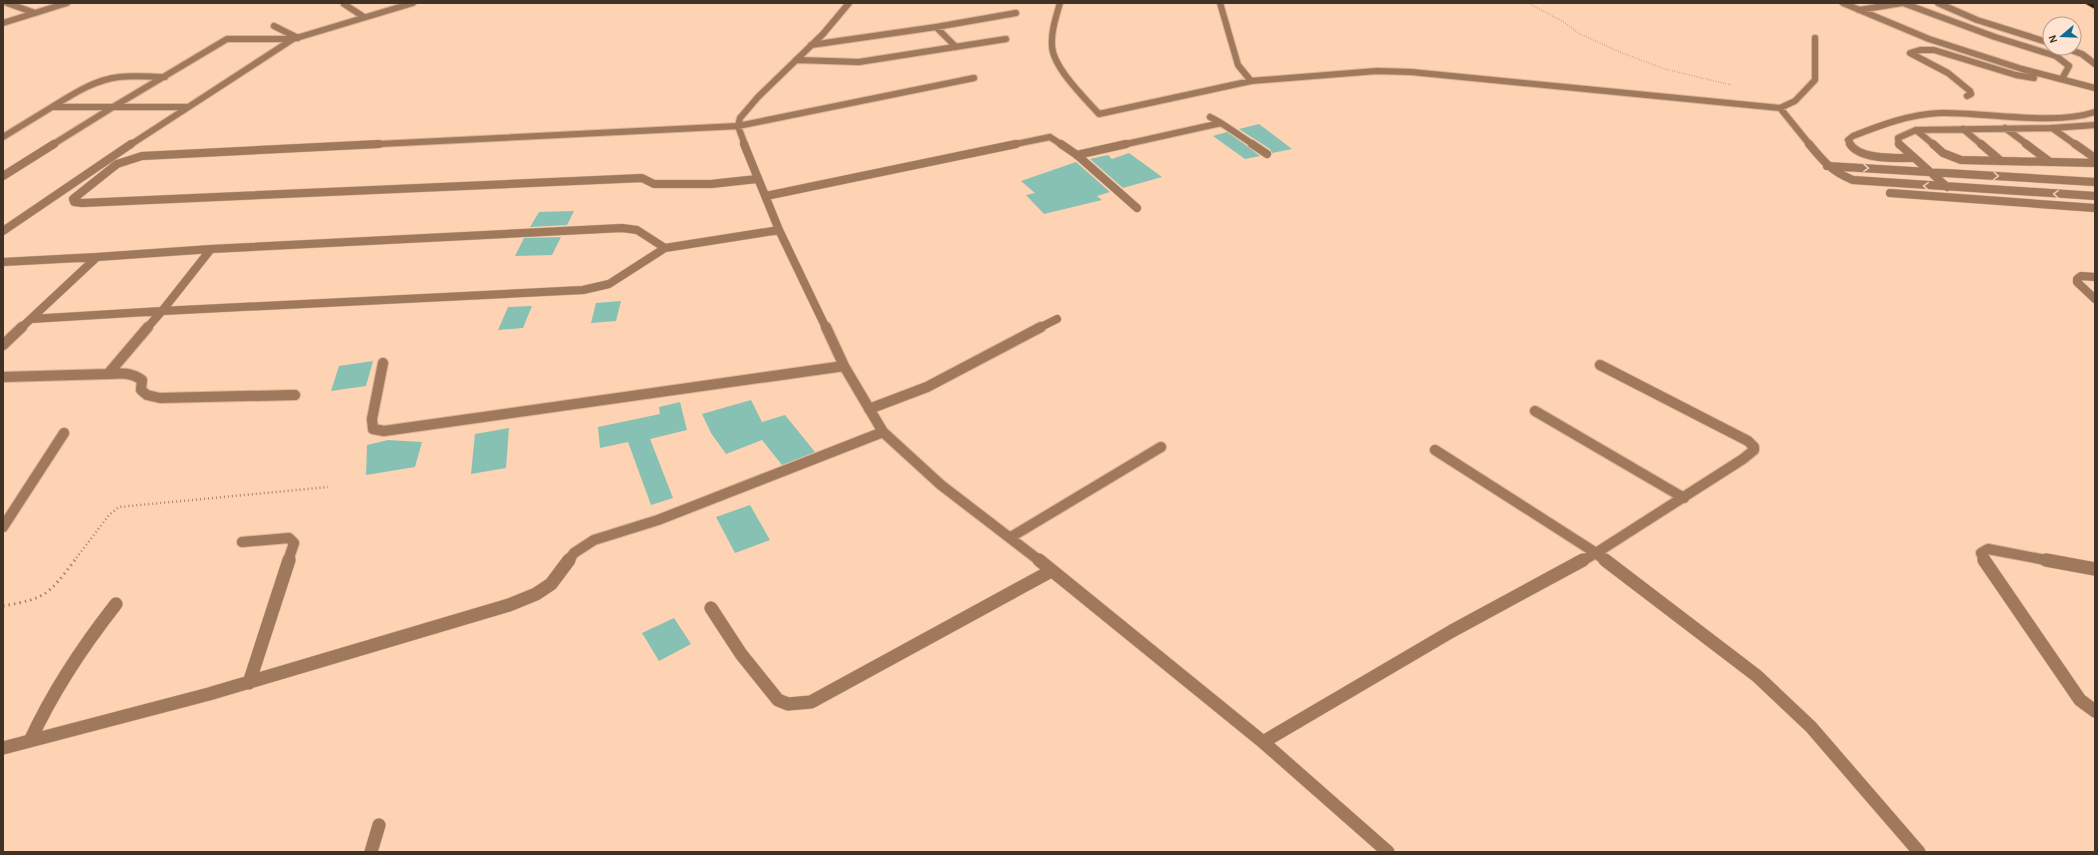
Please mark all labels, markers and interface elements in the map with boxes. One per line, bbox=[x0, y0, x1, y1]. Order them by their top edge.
north arrow bbox=[2042, 16, 2082, 56]
text: N bbox=[2047, 34, 2059, 45]
one-way arrow bbox=[1863, 164, 1869, 172]
one-way arrow bbox=[1993, 171, 1999, 180]
one-way arrow bbox=[1923, 181, 1929, 190]
one-way arrow bbox=[2053, 189, 2059, 198]

